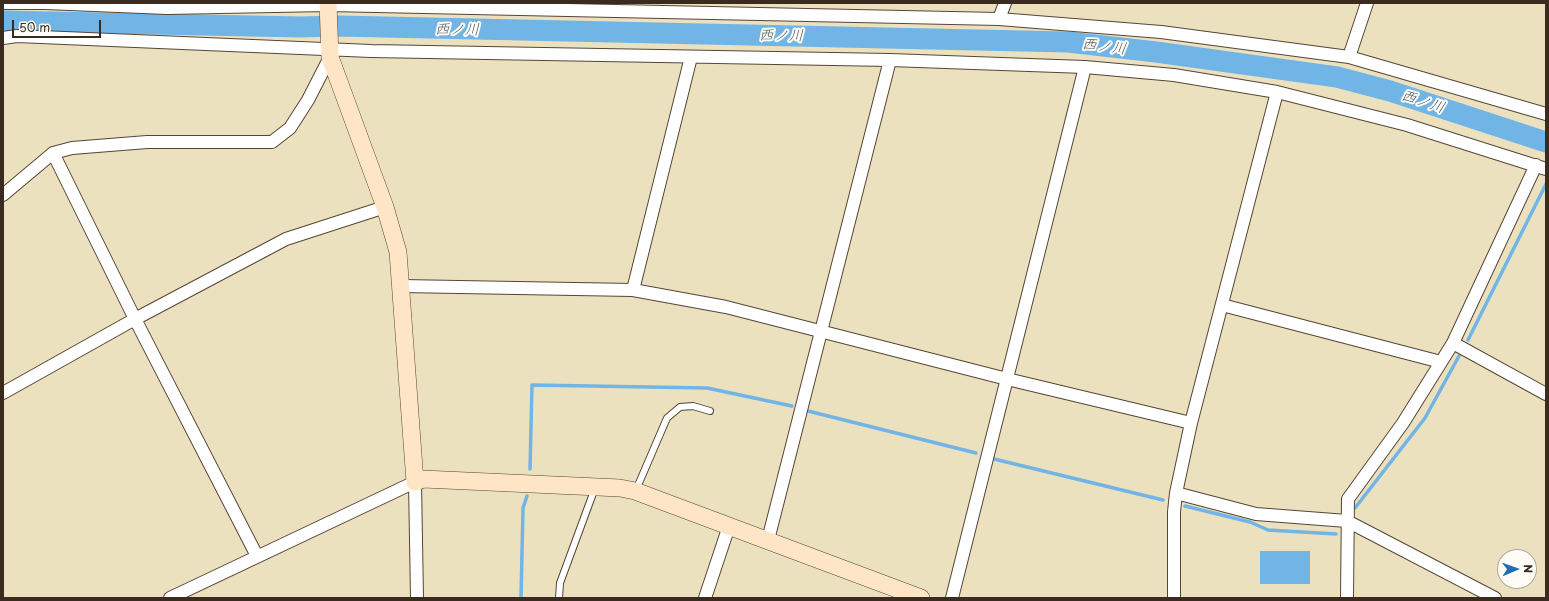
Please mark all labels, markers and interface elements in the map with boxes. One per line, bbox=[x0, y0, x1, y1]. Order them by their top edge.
scale bar bbox=[14, 12, 103, 38]
text: 50 m bbox=[19, 18, 50, 36]
water label: 西ノ川 bbox=[434, 21, 480, 39]
water label: 西ノ川 bbox=[758, 27, 804, 45]
water label: 西ノ川 bbox=[1081, 35, 1127, 59]
water label: 西ノ川 bbox=[1399, 86, 1447, 118]
north arrow bbox=[1497, 549, 1537, 589]
text: N bbox=[1520, 564, 1537, 573]

